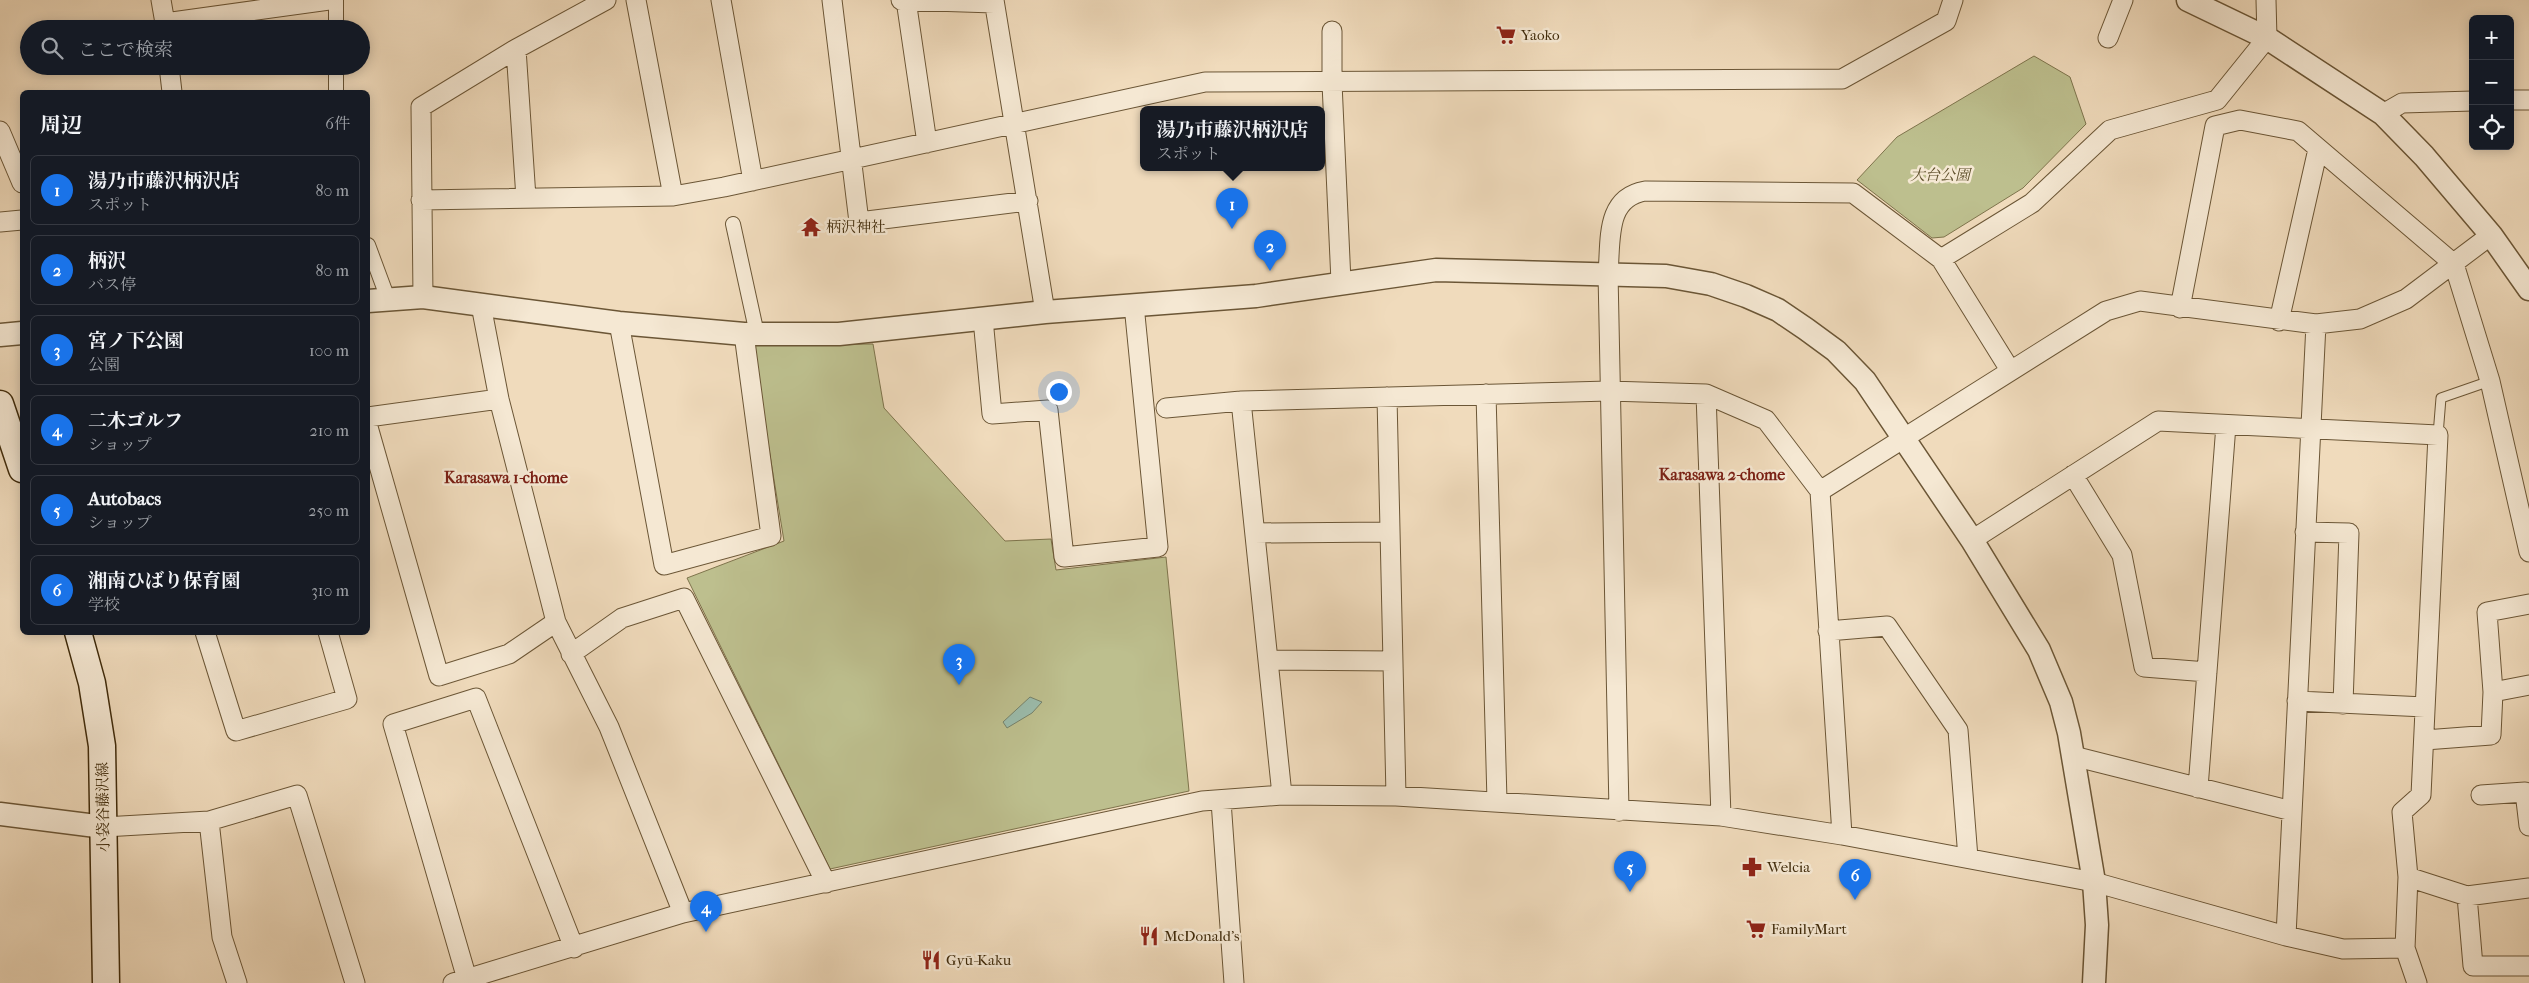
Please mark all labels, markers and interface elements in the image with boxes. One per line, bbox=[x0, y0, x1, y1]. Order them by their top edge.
map controls bbox=[2469, 15, 2514, 150]
button: + bbox=[2469, 15, 2514, 60]
search box bbox=[20, 20, 370, 75]
supermarket icon: Yaoko bbox=[1495, 24, 1517, 46]
place label: Yaoko bbox=[1520, 26, 1560, 44]
icon: search bbox=[38, 34, 66, 62]
text: ここで検索 bbox=[78, 39, 173, 61]
button: − bbox=[2469, 60, 2514, 105]
button: locate bbox=[2469, 105, 2514, 150]
popup bbox=[1140, 106, 1325, 171]
text: 周辺 bbox=[40, 113, 82, 137]
text: 6件 bbox=[325, 114, 350, 133]
text: 湯乃市藤沢柄沢店 bbox=[1156, 119, 1309, 141]
text: スポット bbox=[1156, 144, 1221, 163]
park label: 大台公園 bbox=[1910, 166, 1973, 184]
text: 湯乃市藤沢柄沢店 bbox=[88, 170, 240, 192]
text: 1 bbox=[54, 181, 60, 200]
text: 80 m bbox=[315, 181, 349, 200]
pin: 1 bbox=[1216, 188, 1248, 229]
text: スポット bbox=[88, 195, 152, 214]
temple icon: 柄沢神社 bbox=[800, 216, 822, 238]
place label: 柄沢神社 bbox=[826, 218, 886, 236]
pin: 2 bbox=[1254, 230, 1286, 271]
text: 柄沢 bbox=[88, 250, 126, 272]
text: 2 bbox=[53, 261, 61, 280]
text: 80 m bbox=[315, 261, 349, 280]
text: バス停 bbox=[88, 275, 136, 294]
text: 宮ノ下公園 bbox=[88, 330, 183, 352]
text: 3 bbox=[54, 341, 60, 360]
text: 100 m bbox=[309, 341, 349, 360]
text: 公園 bbox=[88, 355, 120, 374]
your location bbox=[1046, 379, 1072, 405]
text: 二木ゴルフ bbox=[88, 410, 183, 432]
text: 4 bbox=[52, 421, 62, 440]
text: 210 m bbox=[310, 421, 349, 440]
text: ショップ bbox=[88, 435, 152, 454]
district label: Karasawa 2-chome bbox=[1659, 465, 1785, 484]
district label: Karasawa 1-chome bbox=[444, 468, 568, 487]
text: Autobacs bbox=[88, 488, 161, 510]
text: 5 bbox=[54, 501, 60, 520]
text: 250 m bbox=[308, 501, 349, 520]
text: ショップ bbox=[88, 513, 152, 532]
text: 湘南ひばり保育園 bbox=[88, 570, 240, 592]
text: 6 bbox=[53, 581, 61, 600]
text: 310 m bbox=[311, 581, 349, 600]
text: 学校 bbox=[88, 595, 120, 614]
pin: 3 bbox=[943, 644, 975, 685]
street label: 小袋谷藤沢線 bbox=[93, 762, 113, 852]
pin: 5 bbox=[1614, 851, 1646, 892]
pharmacy icon: Welcia bbox=[1741, 856, 1763, 878]
place label: Welcia bbox=[1766, 858, 1811, 876]
pin: 6 bbox=[1839, 859, 1871, 900]
pin: 4 bbox=[690, 891, 722, 932]
supermarket icon: FamilyMart bbox=[1745, 918, 1767, 940]
place label: FamilyMart bbox=[1771, 920, 1847, 938]
restaurant icon: McDonald's bbox=[1138, 925, 1160, 947]
place label: McDonald's bbox=[1164, 927, 1240, 945]
restaurant icon: Gyū-Kaku bbox=[920, 949, 942, 971]
place label: Gyū-Kaku bbox=[946, 951, 1012, 969]

